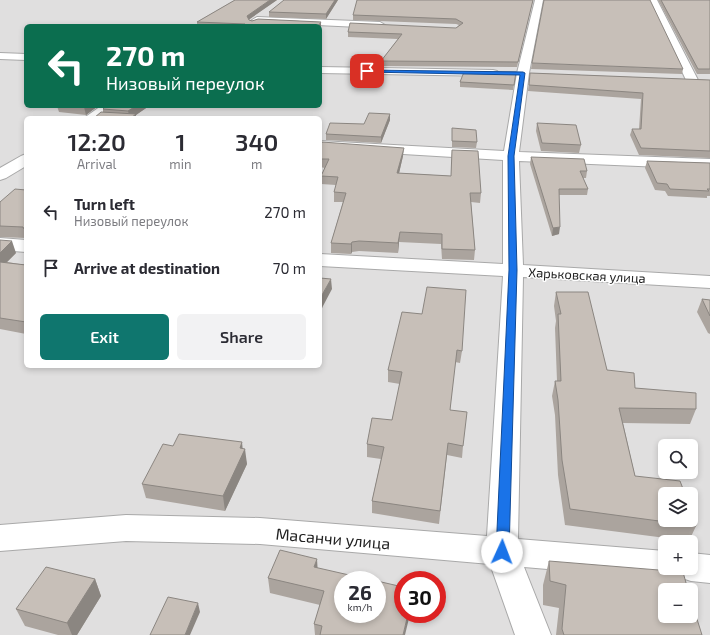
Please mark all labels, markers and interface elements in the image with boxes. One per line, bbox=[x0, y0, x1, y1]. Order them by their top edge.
text: 270 m bbox=[106, 38, 185, 72]
icon: left bbox=[40, 40, 92, 92]
pin bbox=[350, 54, 384, 88]
icon: arrive bbox=[356, 60, 378, 82]
text: Низовый переулок bbox=[106, 72, 265, 94]
text: 12:20 bbox=[68, 127, 126, 156]
text: 1 bbox=[175, 127, 185, 156]
text: 340 bbox=[235, 127, 278, 156]
text: Arrival bbox=[77, 156, 116, 172]
text: min bbox=[169, 156, 192, 172]
text: m bbox=[251, 156, 262, 172]
text: Turn left bbox=[74, 195, 135, 213]
icon: left bbox=[40, 201, 62, 223]
text: 270 m bbox=[264, 203, 306, 221]
text: Низовый переулок bbox=[74, 213, 189, 229]
icon: arrive bbox=[40, 257, 62, 279]
text: Arrive at destination bbox=[74, 259, 220, 277]
text: 70 m bbox=[273, 259, 306, 277]
street label: Харьковская улица bbox=[528, 264, 646, 286]
button: Exit bbox=[40, 314, 169, 360]
button: Share bbox=[177, 314, 306, 360]
map controls bbox=[658, 439, 698, 623]
button: search bbox=[658, 439, 698, 479]
button: layers bbox=[658, 487, 698, 527]
street label: Масанчи улица bbox=[275, 524, 391, 553]
position arrow bbox=[481, 531, 523, 573]
button: + bbox=[658, 535, 698, 575]
speed limit sign: 30 bbox=[394, 571, 446, 623]
text: 26 bbox=[348, 580, 372, 604]
button: − bbox=[658, 583, 698, 623]
text: km/h bbox=[348, 601, 372, 613]

